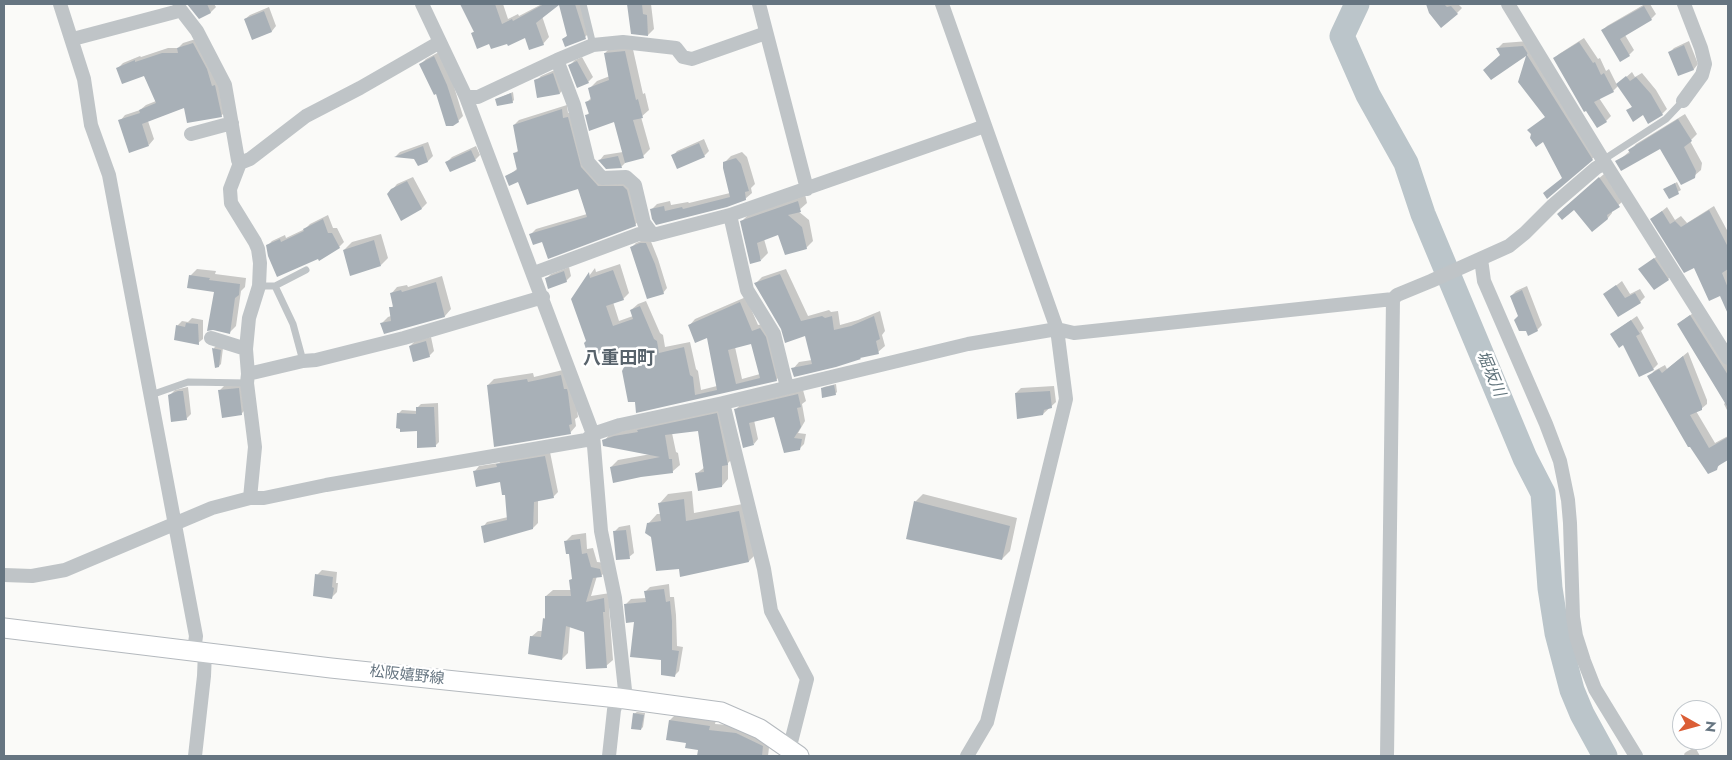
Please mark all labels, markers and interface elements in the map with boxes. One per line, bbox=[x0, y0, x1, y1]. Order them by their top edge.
water label: 堀坂川 bbox=[1472, 348, 1508, 400]
district label: 八重田町 bbox=[583, 349, 655, 371]
street label: 松阪嬉野線 bbox=[369, 663, 445, 689]
north arrow bbox=[1672, 700, 1722, 750]
text: N bbox=[1700, 720, 1721, 733]

